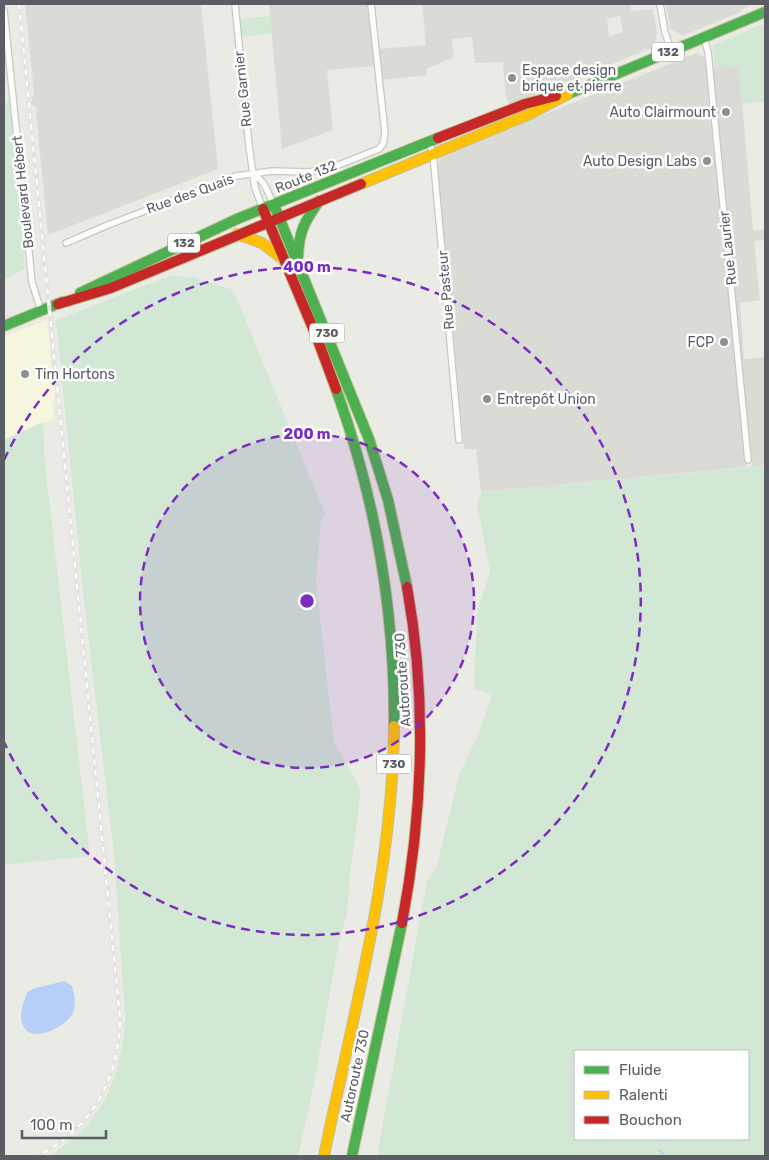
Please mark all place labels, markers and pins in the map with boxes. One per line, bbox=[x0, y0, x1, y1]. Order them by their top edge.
place label: Espace design brique et pierre bbox=[522, 62, 622, 95]
marker: Espace design brique et pierre bbox=[506, 72, 518, 84]
place label: Auto Clairmount bbox=[609, 104, 717, 121]
marker: Auto Clairmount bbox=[720, 106, 732, 118]
place label: Auto Design Labs bbox=[583, 153, 697, 170]
marker: Auto Design Labs bbox=[701, 155, 713, 167]
place label: FCP bbox=[688, 334, 714, 351]
marker: FCP bbox=[718, 336, 730, 348]
place label: Tim Hortons bbox=[35, 366, 115, 383]
marker: Tim Hortons bbox=[19, 368, 31, 380]
place label: Entrepôt Union bbox=[497, 391, 596, 408]
marker: Entrepôt Union bbox=[481, 393, 493, 405]
centre of rings bbox=[298, 592, 316, 610]

